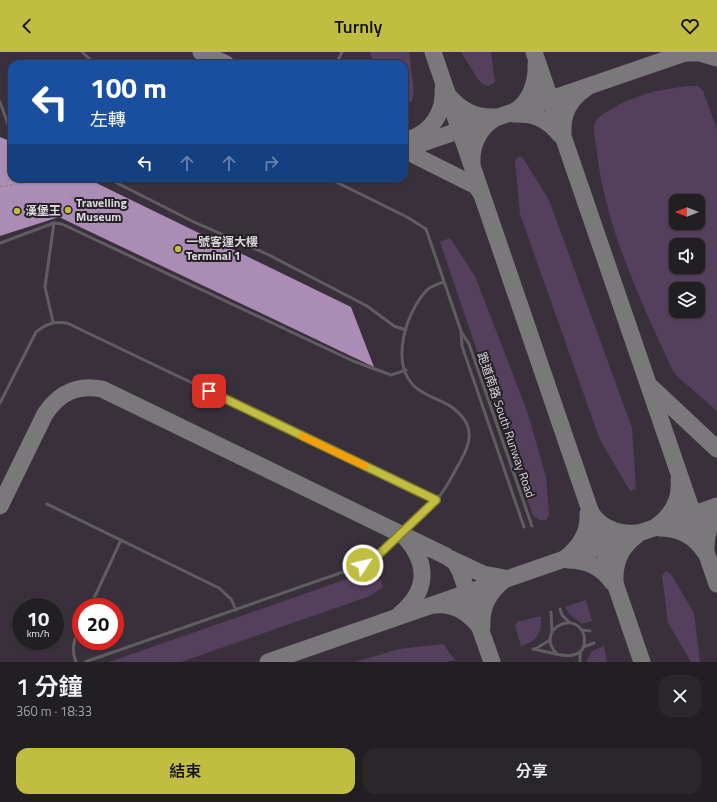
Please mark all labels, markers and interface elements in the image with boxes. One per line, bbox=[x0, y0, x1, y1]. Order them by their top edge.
text: Turnly bbox=[335, 13, 382, 40]
icon: back bbox=[16, 15, 38, 37]
icon: heart bbox=[679, 15, 701, 37]
text: 100 m bbox=[90, 66, 167, 109]
icon: left bbox=[24, 76, 76, 128]
text: 左轉 bbox=[90, 106, 126, 133]
icon: left bbox=[134, 152, 156, 174]
icon: ahead bbox=[176, 152, 198, 174]
icon: ahead bbox=[218, 152, 240, 174]
icon: right bbox=[260, 152, 282, 174]
place label: Travelling Museum bbox=[76, 193, 127, 226]
north arrow bbox=[669, 194, 705, 230]
map controls bbox=[669, 194, 705, 318]
place label: 漢堡王 bbox=[25, 201, 61, 220]
marker: Travelling Museum bbox=[63, 205, 73, 215]
marker: 漢堡王 bbox=[12, 206, 22, 216]
place label: 一號客運大樓 Terminal 1 bbox=[186, 232, 258, 265]
button: sound bbox=[669, 238, 705, 274]
marker: 一號客運大樓 Terminal 1 bbox=[173, 244, 183, 254]
button: layers bbox=[669, 282, 705, 318]
street label: 跑道南路 South Runway Road bbox=[473, 350, 540, 500]
pin bbox=[192, 374, 226, 408]
icon: arrive bbox=[198, 380, 220, 402]
position arrow bbox=[342, 544, 384, 586]
speed limit sign: 20 bbox=[72, 598, 124, 650]
text: 10 bbox=[27, 603, 49, 634]
text: km/h bbox=[27, 626, 49, 641]
text: 1 分鐘 bbox=[16, 668, 83, 704]
button: close bbox=[659, 675, 701, 717]
text: 360 m · 18:33 bbox=[16, 701, 92, 721]
button: 結束 bbox=[16, 748, 355, 794]
button: 分享 bbox=[363, 748, 701, 794]

